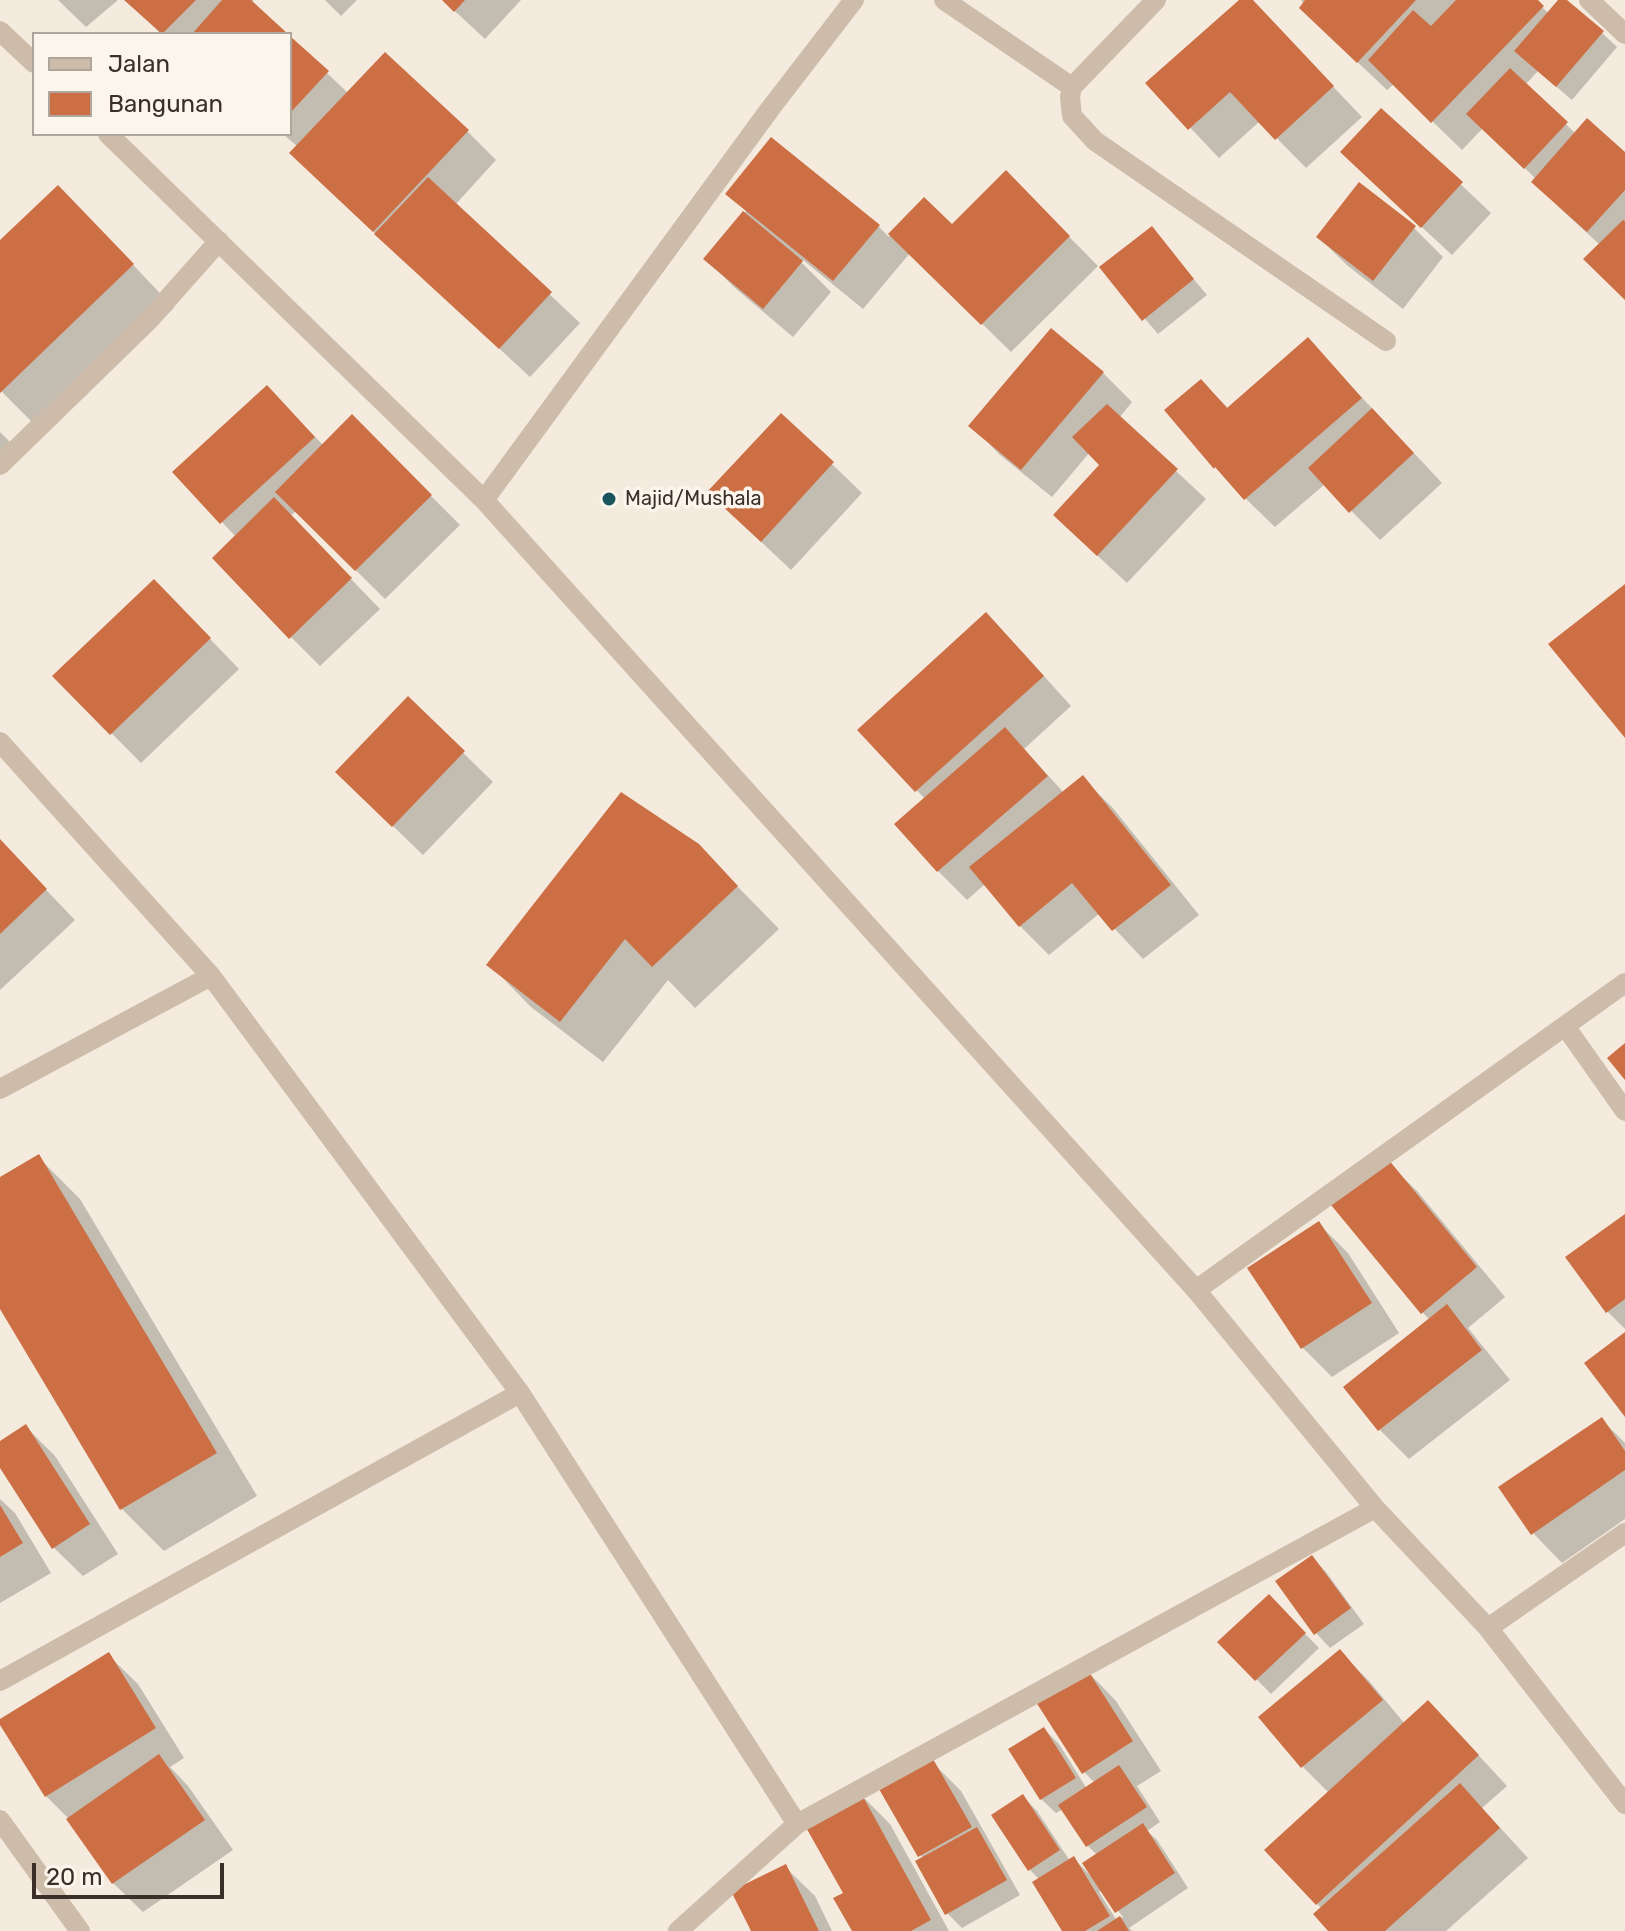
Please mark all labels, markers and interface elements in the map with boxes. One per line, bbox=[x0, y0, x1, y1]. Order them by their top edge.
legend bbox=[32, 32, 292, 136]
text: Jalan bbox=[108, 50, 170, 78]
text: Bangunan bbox=[108, 90, 223, 118]
place label: Majid/Mushala bbox=[625, 487, 761, 511]
marker: Majid/Mushala bbox=[600, 490, 618, 508]
scale bar bbox=[36, 1847, 228, 1897]
text: 20 m bbox=[46, 1863, 103, 1891]

